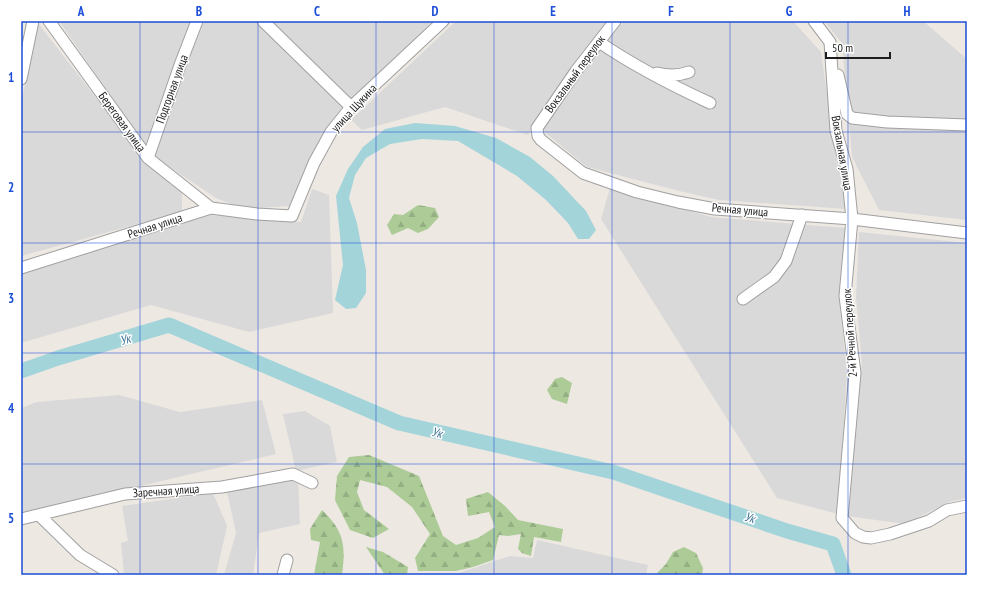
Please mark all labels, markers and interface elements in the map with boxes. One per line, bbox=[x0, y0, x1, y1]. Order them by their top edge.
text: A bbox=[77, 3, 85, 20]
text: B bbox=[196, 3, 202, 20]
text: C bbox=[314, 3, 320, 20]
text: D bbox=[432, 3, 439, 20]
text: E bbox=[550, 3, 556, 20]
text: F bbox=[668, 3, 674, 20]
text: G bbox=[786, 3, 793, 20]
text: H bbox=[904, 3, 911, 20]
street label: Вокзальный переулок bbox=[541, 32, 608, 116]
scale bar bbox=[826, 34, 890, 60]
text: 50 m bbox=[832, 40, 853, 55]
street label: Подгорная улица bbox=[152, 52, 191, 125]
text: 1 bbox=[8, 69, 14, 86]
street label: улица Щукина bbox=[328, 80, 380, 135]
street label: Береговая улица bbox=[96, 89, 149, 155]
street label: Вокзальная улица bbox=[829, 114, 856, 192]
text: 2 bbox=[8, 179, 14, 196]
street label: Речная улица bbox=[711, 200, 769, 219]
street label: Речная улица bbox=[126, 210, 184, 241]
street label: 2-й Речной переулок bbox=[839, 288, 860, 378]
text: 3 bbox=[8, 290, 14, 307]
water label: Ук bbox=[118, 329, 134, 349]
text: 4 bbox=[8, 400, 15, 417]
water label: Ук bbox=[430, 423, 446, 442]
street label: Заречная улица bbox=[132, 481, 200, 500]
water label: Ук bbox=[742, 508, 759, 528]
text: 5 bbox=[8, 510, 14, 527]

